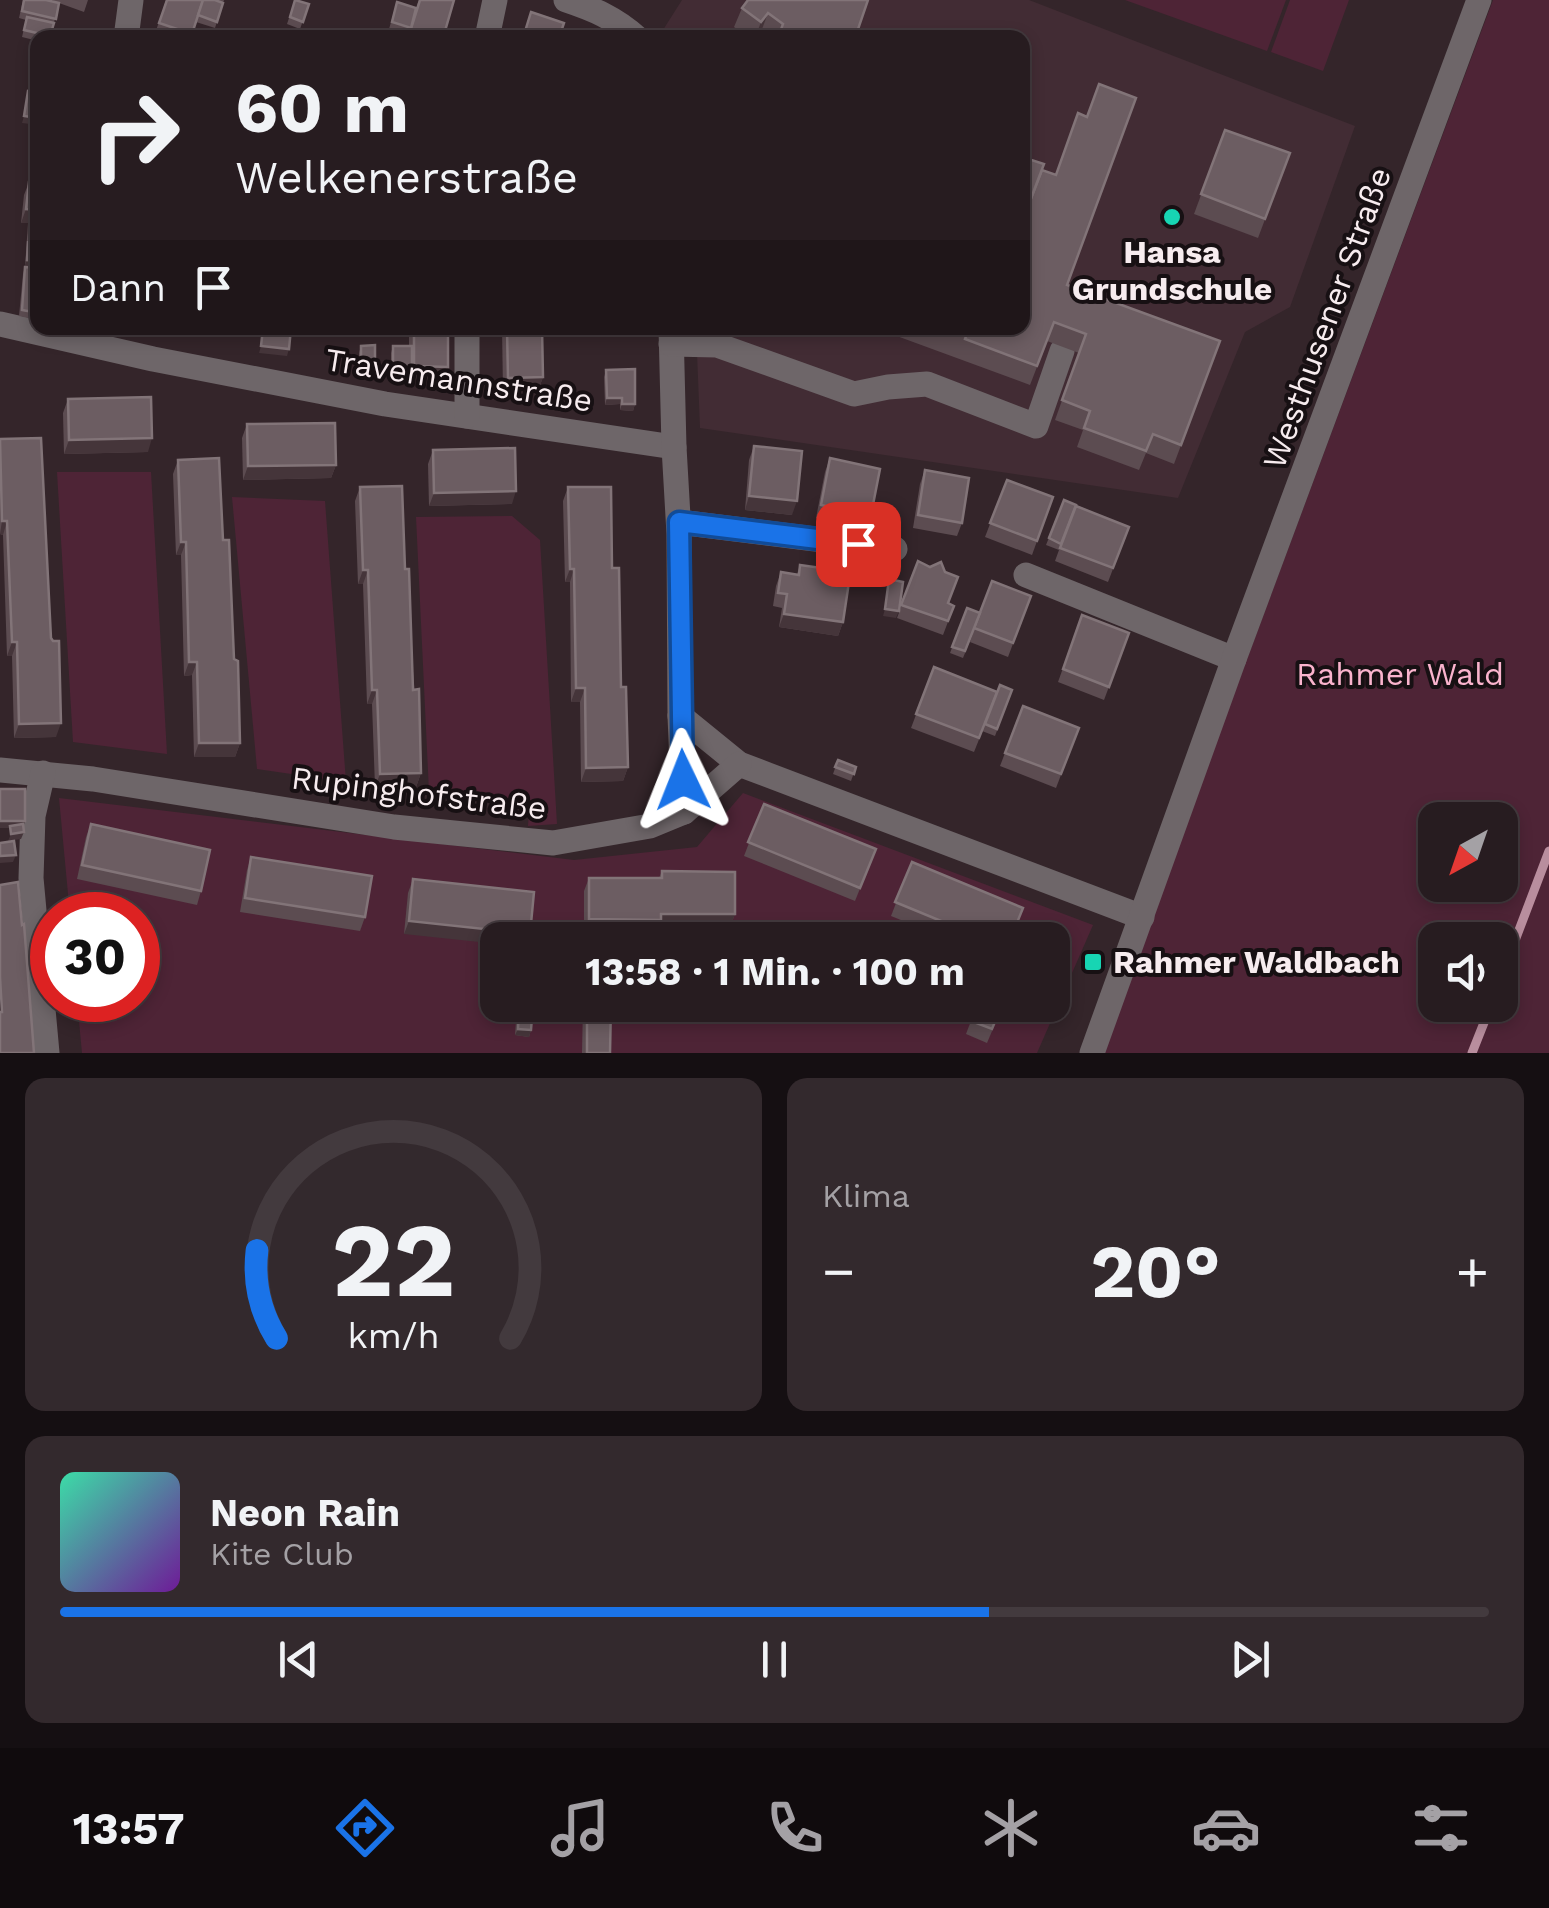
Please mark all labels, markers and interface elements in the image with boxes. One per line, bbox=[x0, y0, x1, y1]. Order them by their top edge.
text: 60 m bbox=[235, 67, 409, 149]
icon: right bbox=[70, 70, 200, 200]
text: Welkenerstraße bbox=[235, 151, 578, 204]
street label: Westhusener Straße bbox=[1255, 162, 1399, 474]
marker: Hansa Grundschule bbox=[1161, 206, 1183, 228]
place label: Hansa Grundschule bbox=[1072, 233, 1272, 308]
icon: arrive bbox=[186, 260, 241, 315]
text: Dann bbox=[70, 266, 166, 310]
street label: Travemannstraße bbox=[323, 340, 595, 420]
pin bbox=[816, 502, 901, 587]
icon: arrive bbox=[831, 517, 886, 572]
park label: Rahmer Wald bbox=[1296, 655, 1504, 693]
position arrow bbox=[631, 728, 735, 832]
street label: Rupinghofstraße bbox=[289, 759, 549, 827]
north arrow bbox=[1418, 802, 1518, 902]
map controls bbox=[1418, 802, 1518, 1022]
speed limit sign: 30 bbox=[30, 892, 160, 1022]
button: sound bbox=[1418, 922, 1518, 1022]
place label: Rahmer Waldbach bbox=[1113, 943, 1400, 981]
text: 13:58 · 1 Min. · 100 m bbox=[585, 950, 965, 994]
marker: Rahmer Waldbach bbox=[1082, 951, 1104, 973]
text: Klima bbox=[822, 1177, 910, 1215]
text: 22 bbox=[332, 1199, 455, 1321]
text: 20° bbox=[1090, 1227, 1221, 1315]
text: − bbox=[822, 1239, 855, 1303]
text: + bbox=[1456, 1239, 1489, 1303]
text: km/h bbox=[347, 1315, 440, 1357]
text: Neon Rain bbox=[210, 1491, 400, 1535]
text: Kite Club bbox=[210, 1535, 354, 1573]
icon: previous bbox=[271, 1632, 326, 1687]
icon: pause bbox=[747, 1632, 802, 1687]
icon: next bbox=[1223, 1632, 1278, 1687]
icon: directions bbox=[330, 1793, 400, 1863]
icon: music bbox=[545, 1793, 615, 1863]
icon: phone bbox=[760, 1793, 830, 1863]
icon: climate bbox=[976, 1793, 1046, 1863]
icon: car bbox=[1191, 1793, 1261, 1863]
icon: filters bbox=[1406, 1793, 1476, 1863]
text: 13:57 bbox=[73, 1802, 185, 1855]

